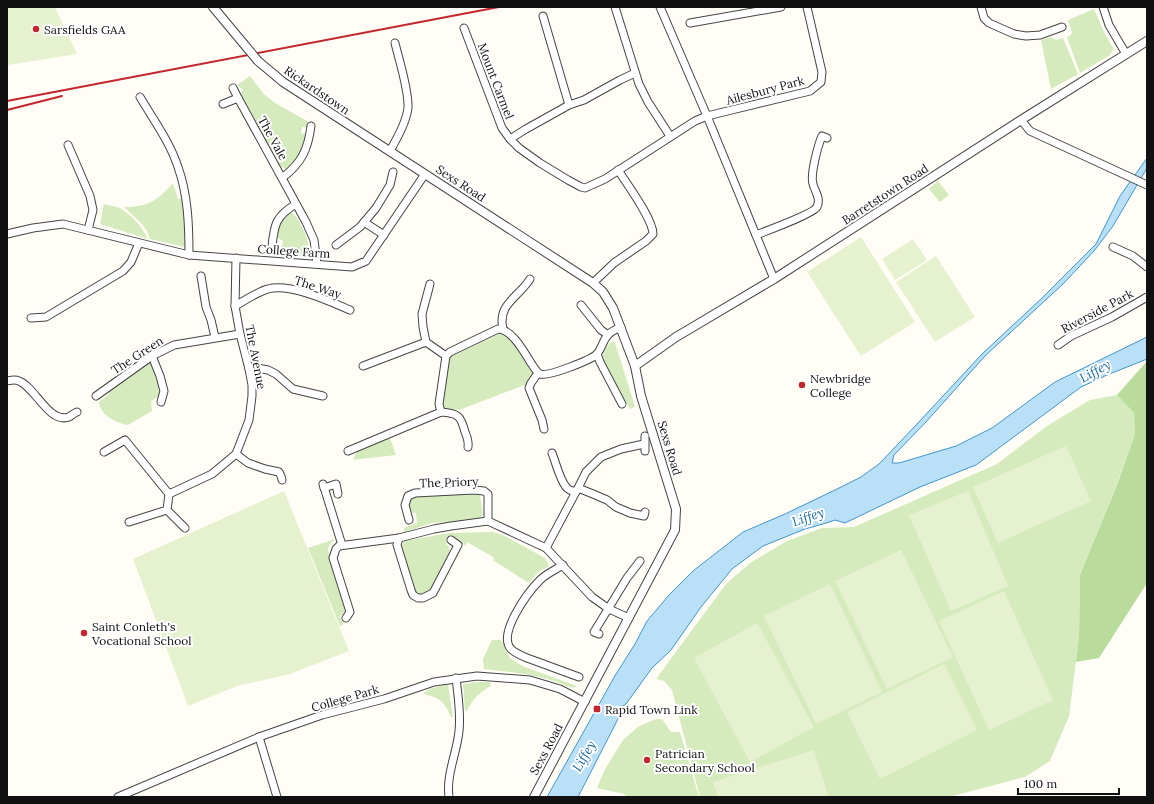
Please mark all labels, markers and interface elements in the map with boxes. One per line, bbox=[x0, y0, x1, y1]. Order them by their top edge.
place label: Sarsfields GAA bbox=[44, 22, 126, 37]
marker: Sarsfields GAA bbox=[31, 24, 41, 34]
street label: Mount Carmel bbox=[475, 41, 517, 121]
street label: Rickardstown bbox=[281, 62, 353, 118]
street label: Ailesbury Park bbox=[723, 72, 806, 108]
street label: The Vale bbox=[255, 113, 291, 163]
street label: Barretstown Road bbox=[839, 160, 931, 228]
street label: Sexs Road bbox=[433, 161, 489, 205]
street label: College Farm bbox=[257, 241, 331, 261]
street label: The Way bbox=[293, 272, 344, 302]
street label: Riverside Park bbox=[1058, 285, 1136, 336]
street label: The Avenue bbox=[242, 324, 270, 391]
street label: The Green bbox=[108, 333, 166, 377]
water label: Liffey bbox=[1077, 355, 1114, 386]
place label: Newbridge College bbox=[810, 371, 871, 400]
marker: Newbridge College bbox=[797, 380, 807, 390]
street label: Sexs Road bbox=[655, 419, 685, 477]
street label: The Priory bbox=[419, 473, 479, 491]
water label: Liffey bbox=[790, 504, 827, 530]
place label: Saint Conleth's Vocational School bbox=[91, 619, 191, 648]
marker: Saint Conleth's Vocational School bbox=[79, 628, 89, 638]
street label: College Park bbox=[309, 681, 381, 715]
place label: Rapid Town Link bbox=[605, 702, 698, 717]
marker: Rapid Town Link bbox=[592, 704, 602, 714]
street label: Sexs Road bbox=[526, 721, 566, 777]
water label: Liffey bbox=[568, 737, 600, 774]
place label: Patrician Secondary School bbox=[655, 746, 755, 775]
marker: Patrician Secondary School bbox=[642, 755, 652, 765]
scale bar bbox=[1018, 770, 1119, 796]
text: 100 m bbox=[1024, 776, 1057, 791]

